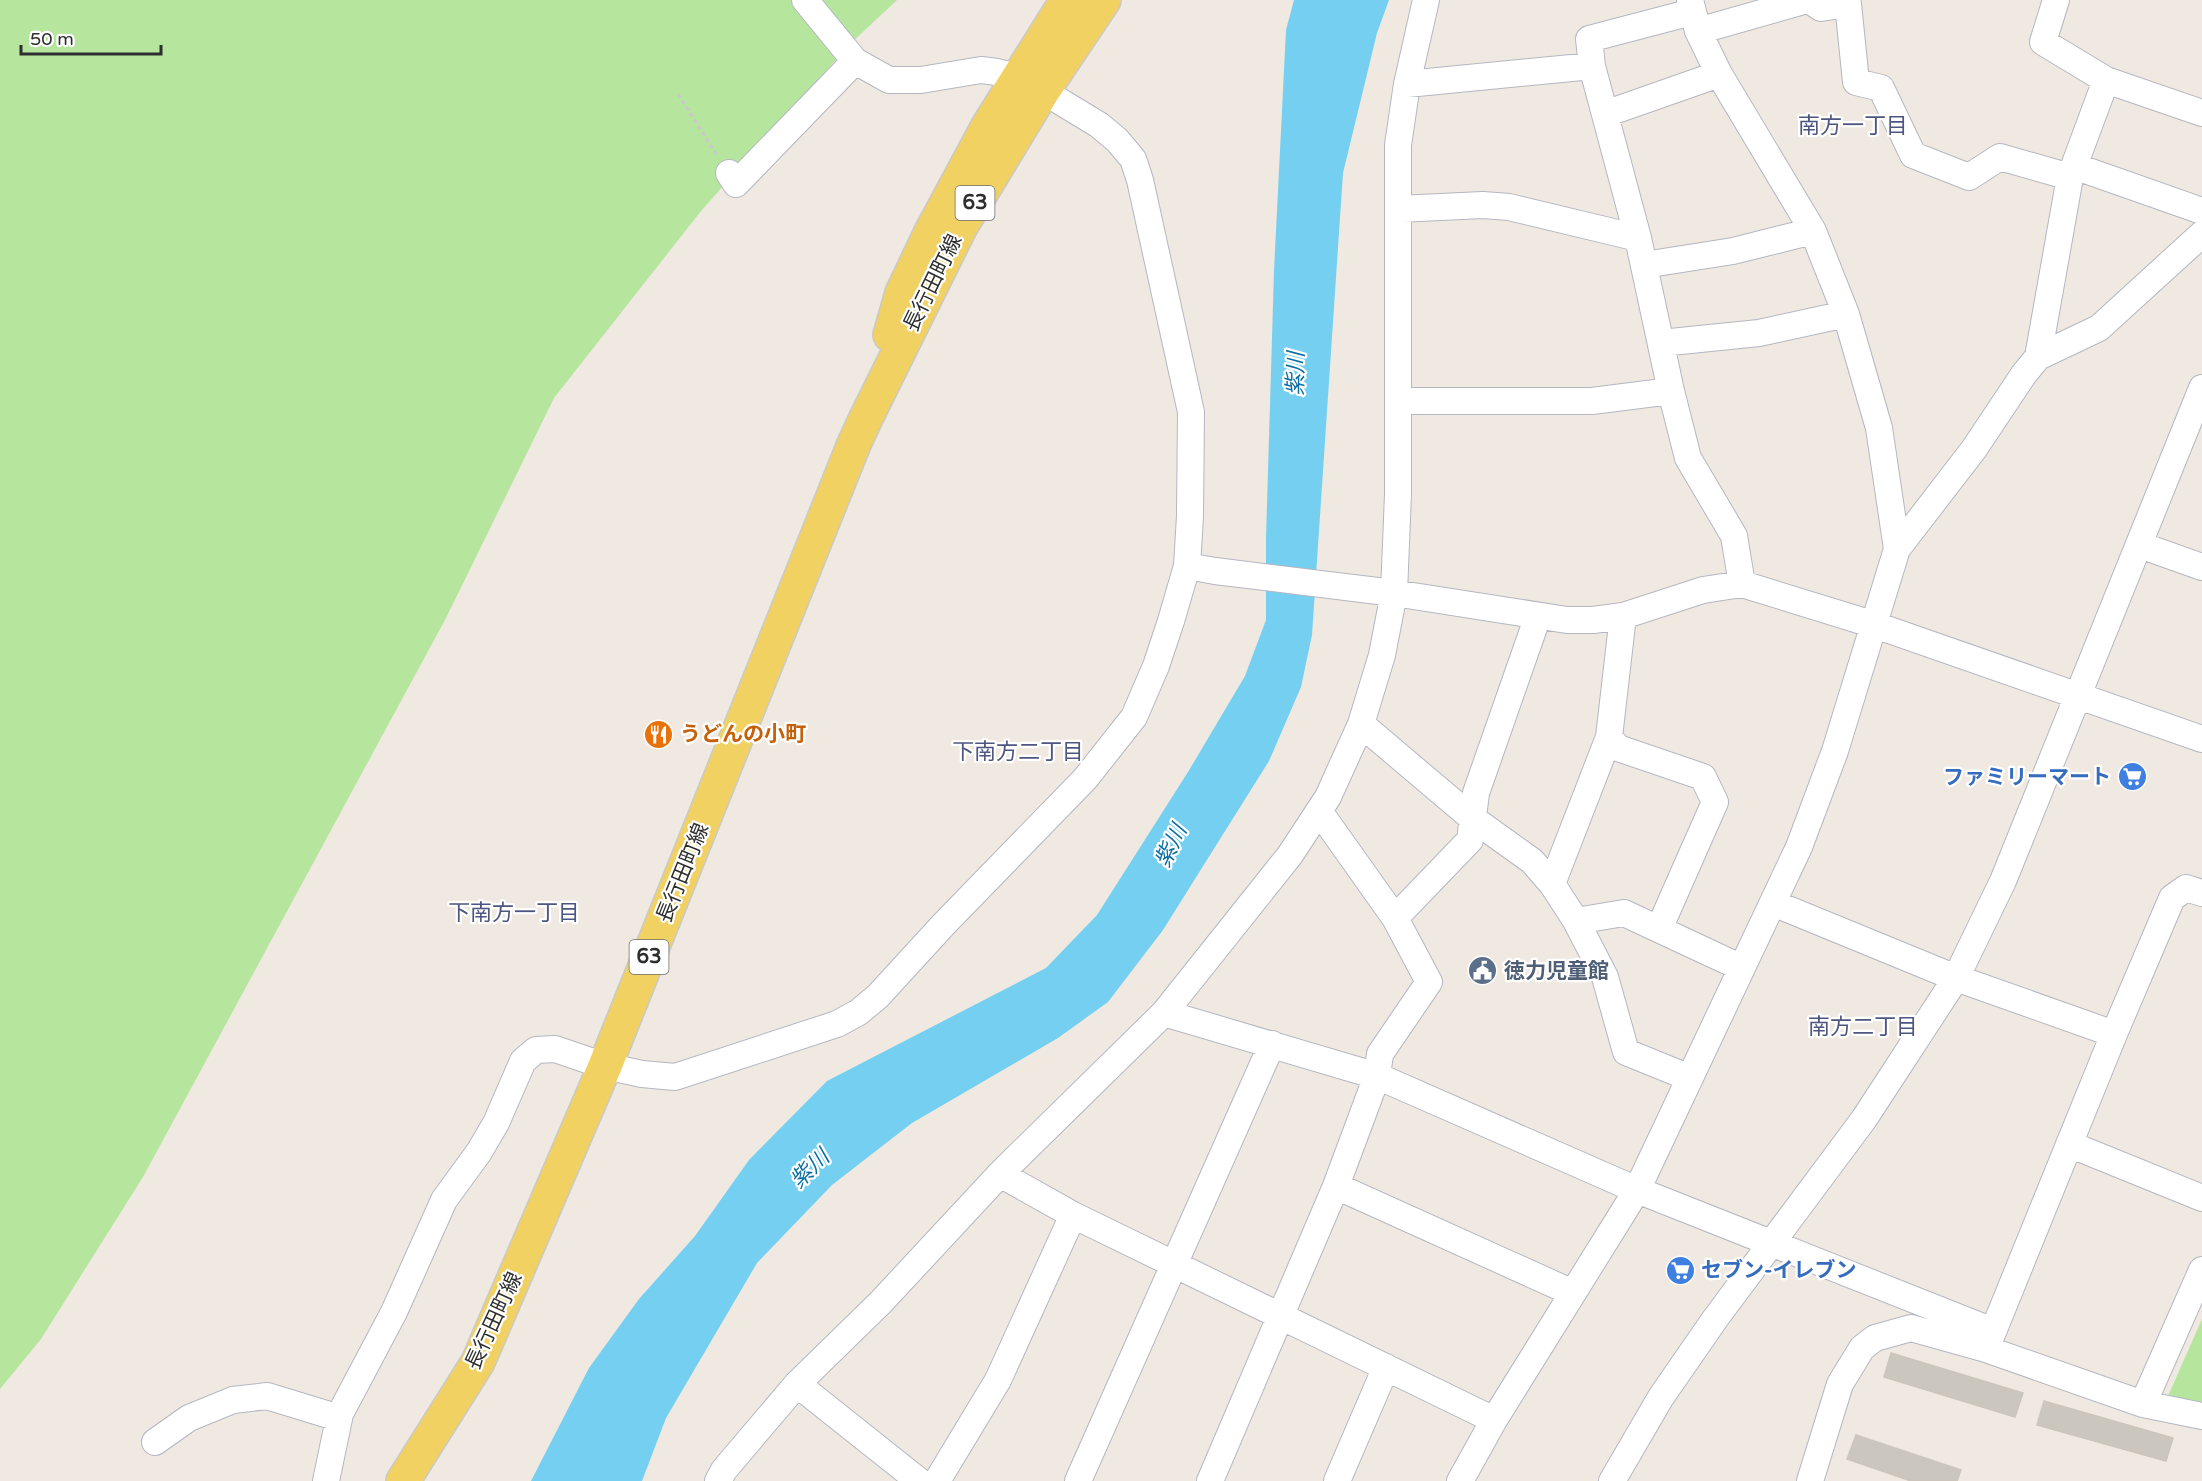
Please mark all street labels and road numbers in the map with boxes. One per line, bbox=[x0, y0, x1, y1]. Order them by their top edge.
road number: 63 bbox=[956, 186, 994, 220]
street label: 長行田町線 bbox=[899, 230, 967, 336]
street label: 長行田町線 bbox=[652, 820, 714, 926]
road number: 63 bbox=[630, 940, 668, 974]
street label: 長行田町線 bbox=[460, 1268, 528, 1374]

